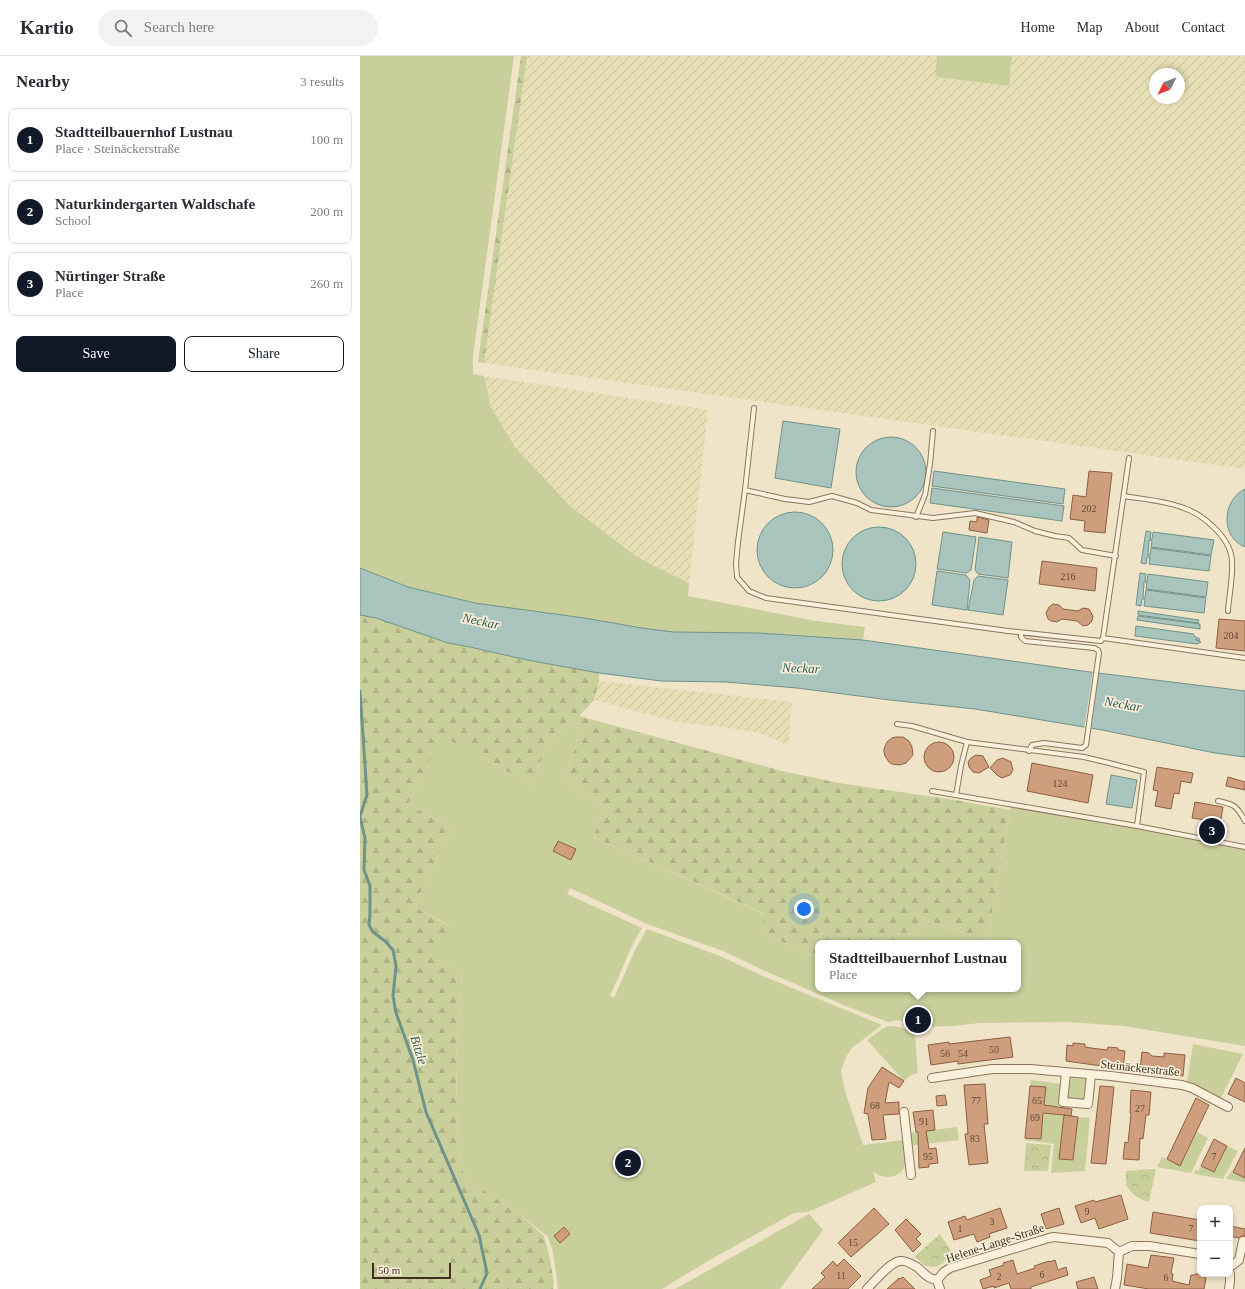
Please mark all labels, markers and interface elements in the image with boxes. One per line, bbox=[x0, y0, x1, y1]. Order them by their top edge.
search box bbox=[98, 10, 378, 46]
text: Kartio bbox=[20, 17, 74, 38]
icon: search bbox=[112, 17, 134, 39]
text: Search here bbox=[144, 19, 214, 35]
text: Home bbox=[1021, 20, 1055, 35]
text: Map bbox=[1077, 20, 1102, 35]
text: About bbox=[1124, 20, 1159, 35]
text: Contact bbox=[1181, 20, 1225, 35]
north arrow bbox=[1149, 68, 1185, 104]
text: Nearby bbox=[16, 72, 70, 91]
text: 3 results bbox=[300, 74, 344, 89]
text: Stadtteilbauernhof Lustnau bbox=[55, 124, 233, 140]
text: 1 bbox=[27, 132, 33, 147]
text: 100 m bbox=[310, 132, 343, 147]
text: Place · Steinäckerstraße bbox=[55, 141, 180, 156]
text: Naturkindergarten Waldschafe bbox=[55, 196, 255, 212]
text: 2 bbox=[27, 204, 33, 219]
text: 200 m bbox=[310, 204, 343, 219]
text: School bbox=[55, 213, 91, 228]
text: Nürtinger Straße bbox=[55, 268, 165, 284]
text: 3 bbox=[27, 276, 33, 291]
text: 260 m bbox=[310, 276, 343, 291]
text: Place bbox=[55, 285, 83, 300]
button: Save bbox=[16, 336, 176, 372]
button: Share bbox=[184, 336, 344, 372]
house number: 202 bbox=[1082, 503, 1097, 514]
house number: 216 bbox=[1061, 571, 1076, 582]
water label: Neckar bbox=[460, 610, 502, 632]
house number: 204 bbox=[1224, 630, 1239, 641]
water label: Neckar bbox=[781, 660, 821, 676]
water label: Neckar bbox=[1102, 693, 1144, 715]
house number: 124 bbox=[1053, 778, 1068, 789]
pin: 3 bbox=[1199, 816, 1225, 846]
your location bbox=[794, 899, 814, 919]
popup bbox=[815, 940, 1021, 992]
text: Stadtteilbauernhof Lustnau bbox=[829, 950, 1007, 966]
text: Place bbox=[829, 967, 857, 982]
pin: 1 bbox=[905, 1005, 931, 1035]
water label: Bitzle bbox=[407, 1034, 431, 1067]
house number: 50 bbox=[989, 1044, 999, 1055]
house number: 56 bbox=[940, 1048, 950, 1059]
house number: 54 bbox=[958, 1048, 968, 1059]
street label: Steinäckerstraße bbox=[1100, 1057, 1180, 1079]
house number: 77 bbox=[971, 1095, 981, 1106]
house number: 65 bbox=[1032, 1095, 1042, 1106]
house number: 68 bbox=[870, 1100, 880, 1111]
house number: 27 bbox=[1135, 1103, 1145, 1114]
house number: 69 bbox=[1030, 1112, 1040, 1123]
house number: 91 bbox=[919, 1116, 929, 1127]
house number: 83 bbox=[970, 1133, 980, 1144]
pin: 2 bbox=[615, 1148, 641, 1178]
house number: 95 bbox=[923, 1151, 933, 1162]
house number: 7 bbox=[1212, 1151, 1217, 1162]
map controls bbox=[1197, 1205, 1233, 1277]
button: + bbox=[1197, 1205, 1233, 1241]
house number: 9 bbox=[1085, 1206, 1090, 1217]
house number: 3 bbox=[990, 1216, 995, 1227]
street label: Helene-Lange-Straße bbox=[944, 1220, 1046, 1266]
house number: 1 bbox=[958, 1223, 963, 1234]
house number: 7 bbox=[1189, 1223, 1194, 1234]
house number: 15 bbox=[848, 1237, 858, 1248]
button: − bbox=[1197, 1241, 1233, 1277]
scale bar bbox=[372, 1261, 451, 1280]
text: 50 m bbox=[378, 1264, 400, 1276]
house number: 6 bbox=[1040, 1269, 1045, 1280]
house number: 11 bbox=[836, 1270, 846, 1281]
house number: 2 bbox=[997, 1271, 1002, 1282]
house number: 6 bbox=[1164, 1272, 1169, 1283]

